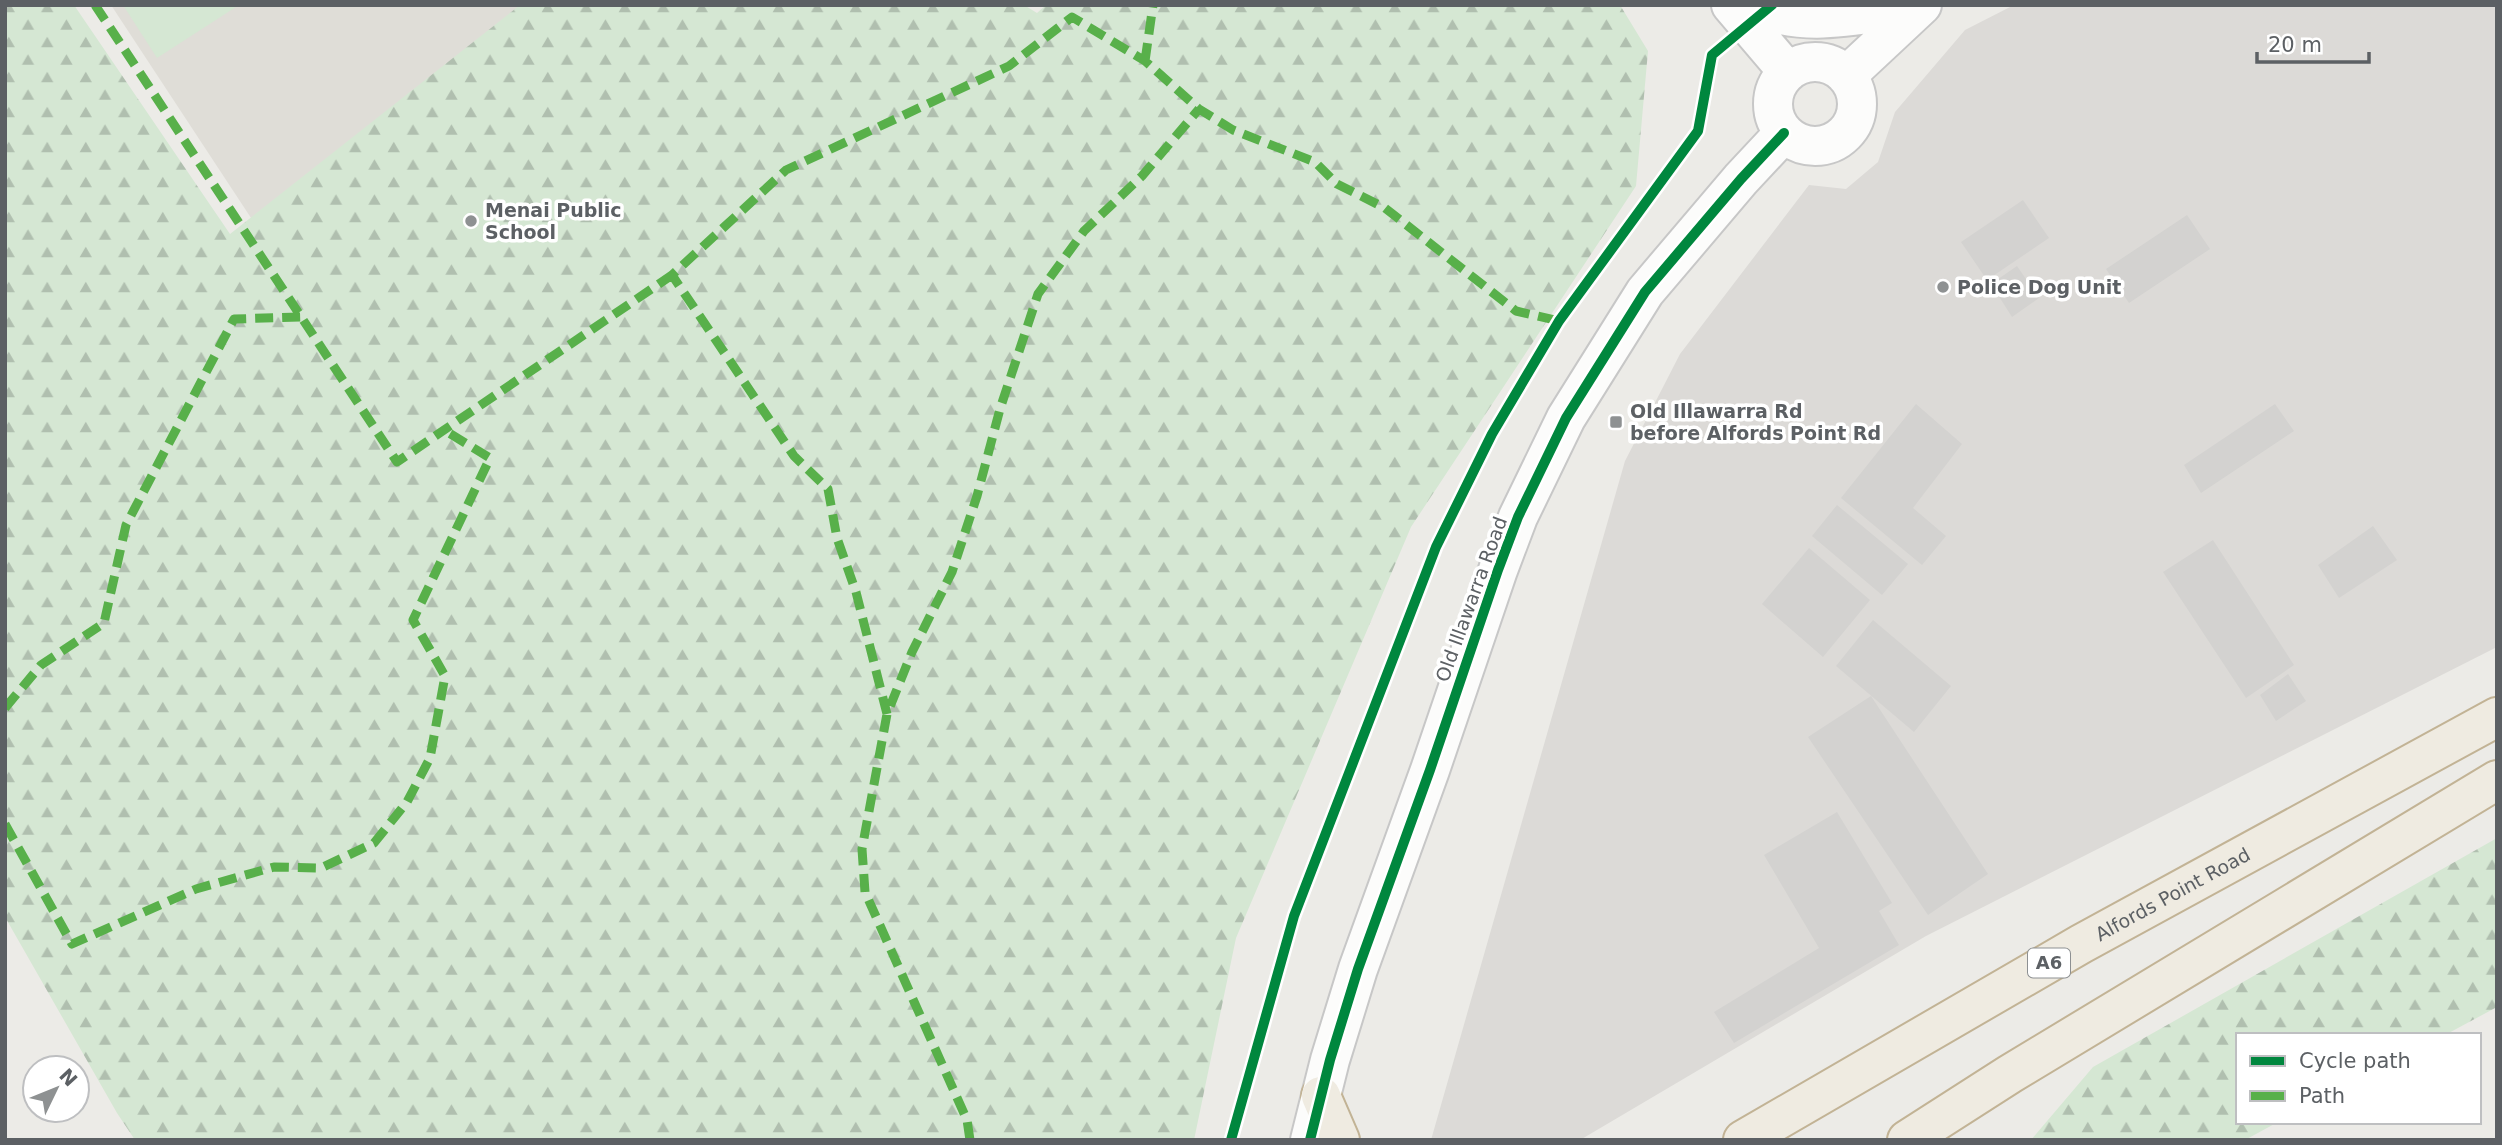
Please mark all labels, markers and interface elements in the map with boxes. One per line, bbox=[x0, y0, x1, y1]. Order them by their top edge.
scale bar bbox=[2257, 21, 2369, 65]
text: 20 m bbox=[2268, 33, 2322, 57]
place label: Menai Public School bbox=[485, 199, 622, 243]
marker: Menai Public School bbox=[463, 213, 479, 229]
place label: Police Dog Unit bbox=[1957, 276, 2121, 298]
marker: Police Dog Unit bbox=[1935, 279, 1951, 295]
place label: Old Illawarra Rd before Alfords Point Rd bbox=[1630, 400, 1881, 444]
marker: Old Illawarra Rd before Alfords Point Rd bbox=[1608, 414, 1624, 430]
street label: Old Illawarra Road bbox=[1431, 513, 1511, 685]
street label: Alfords Point Road bbox=[2091, 843, 2254, 945]
road number: A6 bbox=[2028, 948, 2070, 978]
legend bbox=[2236, 1033, 2481, 1124]
text: Cycle path bbox=[2299, 1049, 2411, 1073]
north arrow bbox=[21, 1054, 91, 1124]
text: N bbox=[55, 1064, 82, 1091]
text: Path bbox=[2299, 1084, 2345, 1108]

